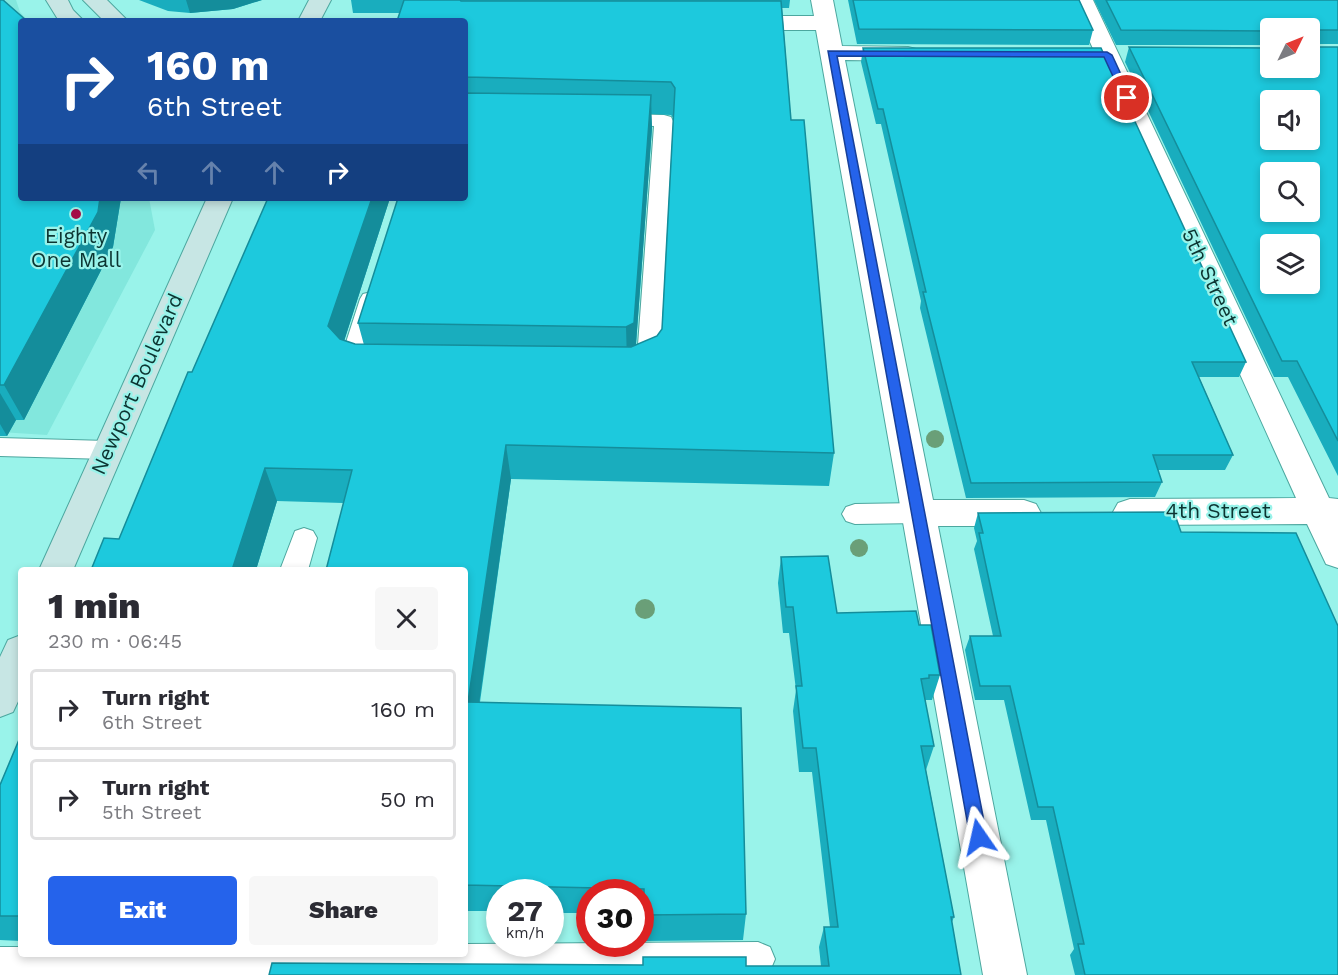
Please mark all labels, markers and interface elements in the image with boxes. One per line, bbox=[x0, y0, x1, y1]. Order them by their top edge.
north arrow bbox=[1260, 18, 1320, 78]
map controls bbox=[1260, 18, 1320, 294]
text: 160 m bbox=[147, 41, 270, 90]
icon: right bbox=[48, 42, 126, 120]
pin bbox=[1101, 72, 1152, 123]
icon: arrive bbox=[1110, 81, 1143, 114]
button: sound bbox=[1260, 90, 1320, 150]
text: 6th Street bbox=[147, 91, 282, 123]
icon: left bbox=[132, 156, 165, 189]
icon: ahead bbox=[195, 156, 228, 189]
icon: ahead bbox=[258, 156, 291, 189]
icon: right bbox=[321, 156, 354, 189]
button: search bbox=[1260, 162, 1320, 222]
marker: Eighty One Mall bbox=[69, 207, 83, 221]
place label: Eighty One Mall bbox=[31, 223, 122, 272]
street label: 5th Street bbox=[1177, 224, 1244, 330]
button: layers bbox=[1260, 234, 1320, 294]
street label: Newport Boulevard bbox=[85, 289, 188, 478]
street label: 4th Street bbox=[1166, 498, 1271, 523]
text: 1 min bbox=[48, 585, 141, 627]
button: close bbox=[375, 587, 438, 650]
text: 230 m · 06:45 bbox=[48, 629, 182, 653]
text: Turn right bbox=[102, 685, 209, 710]
icon: right bbox=[51, 693, 84, 726]
text: 160 m bbox=[371, 697, 435, 722]
text: 6th Street bbox=[102, 710, 202, 734]
text: Turn right bbox=[102, 775, 209, 800]
icon: right bbox=[51, 783, 84, 816]
text: 50 m bbox=[380, 787, 435, 812]
text: 5th Street bbox=[102, 800, 201, 824]
position arrow bbox=[947, 805, 1011, 869]
button: Exit bbox=[48, 876, 237, 945]
button: Share bbox=[249, 876, 438, 945]
speed limit sign: 30 bbox=[576, 879, 654, 957]
text: 27 bbox=[507, 893, 543, 928]
text: km/h bbox=[506, 924, 544, 942]

